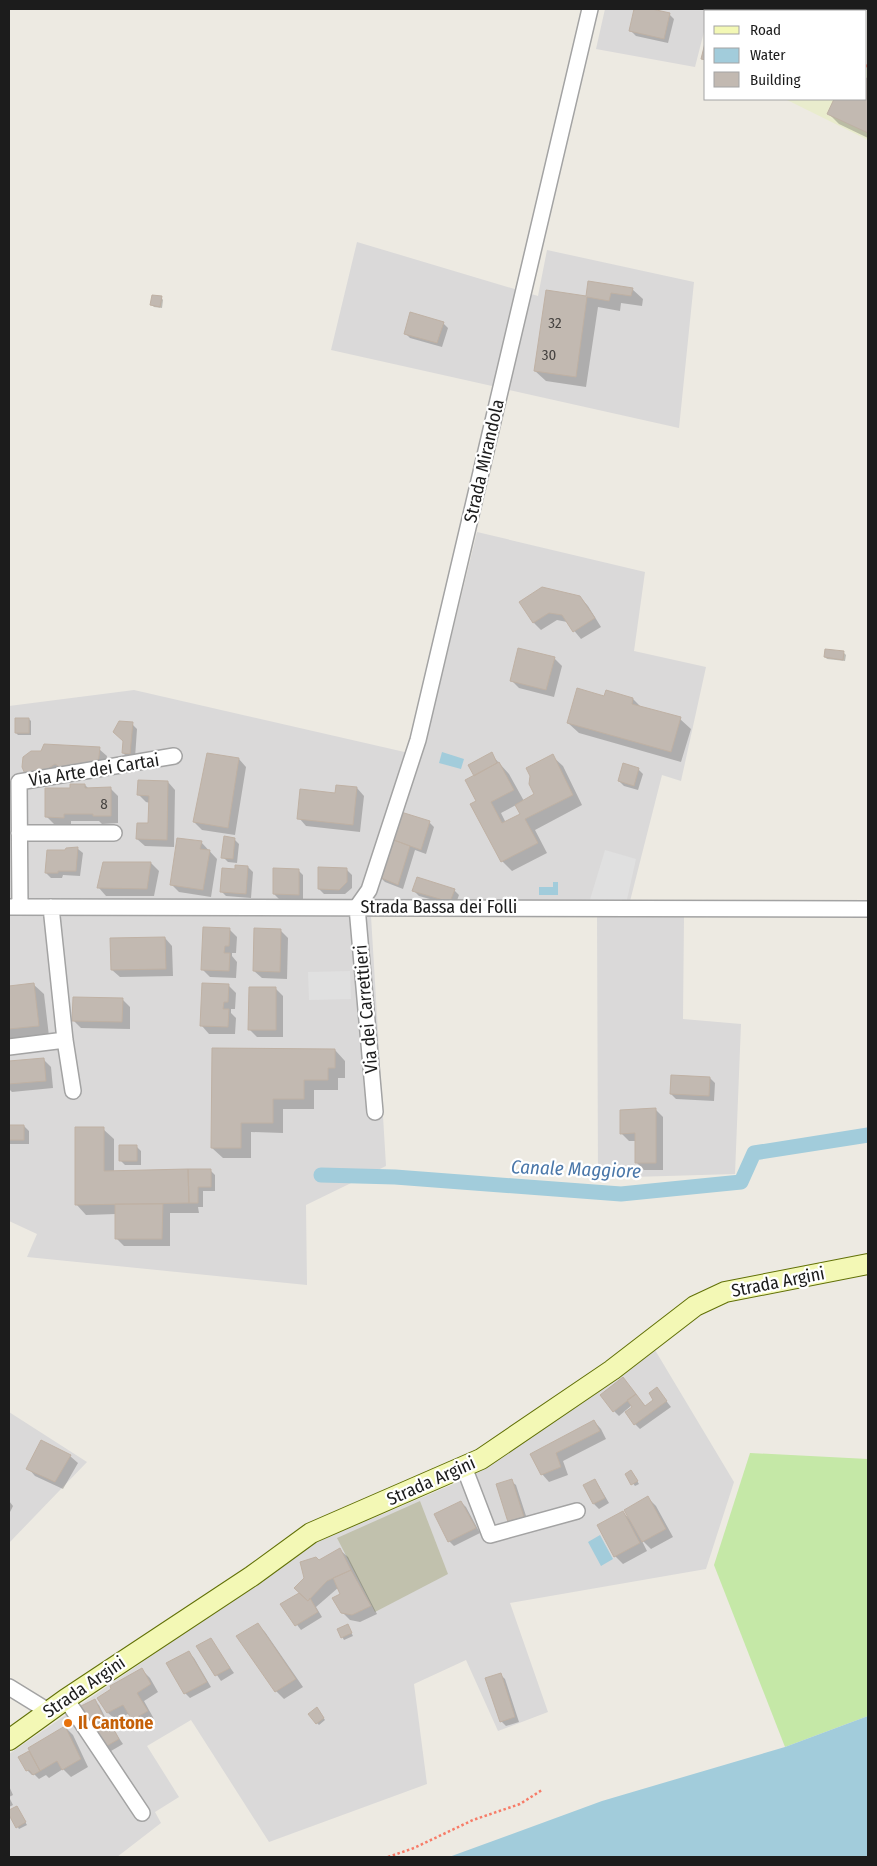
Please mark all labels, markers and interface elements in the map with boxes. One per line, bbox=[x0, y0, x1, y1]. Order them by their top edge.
legend bbox=[704, 10, 867, 100]
text: Road bbox=[750, 21, 781, 39]
text: Water bbox=[750, 46, 786, 64]
text: Building bbox=[750, 71, 801, 89]
house number: 32 bbox=[548, 314, 562, 332]
house number: 30 bbox=[542, 346, 556, 364]
street label: Strada Mirandola bbox=[459, 397, 509, 525]
street label: Via Arte dei Cartai bbox=[27, 749, 161, 791]
house number: 8 bbox=[100, 795, 108, 813]
street label: Strada Bassa dei Folli bbox=[361, 896, 517, 918]
street label: Via dei Carrettieri bbox=[349, 944, 383, 1074]
water label: Canale Maggiore bbox=[511, 1155, 641, 1183]
street label: Strada Argini bbox=[729, 1262, 827, 1302]
street label: Strada Argini bbox=[383, 1452, 479, 1510]
street label: Strada Argini bbox=[39, 1651, 129, 1723]
place label: Il Cantone bbox=[78, 1712, 153, 1734]
marker: Il Cantone bbox=[62, 1717, 74, 1729]

